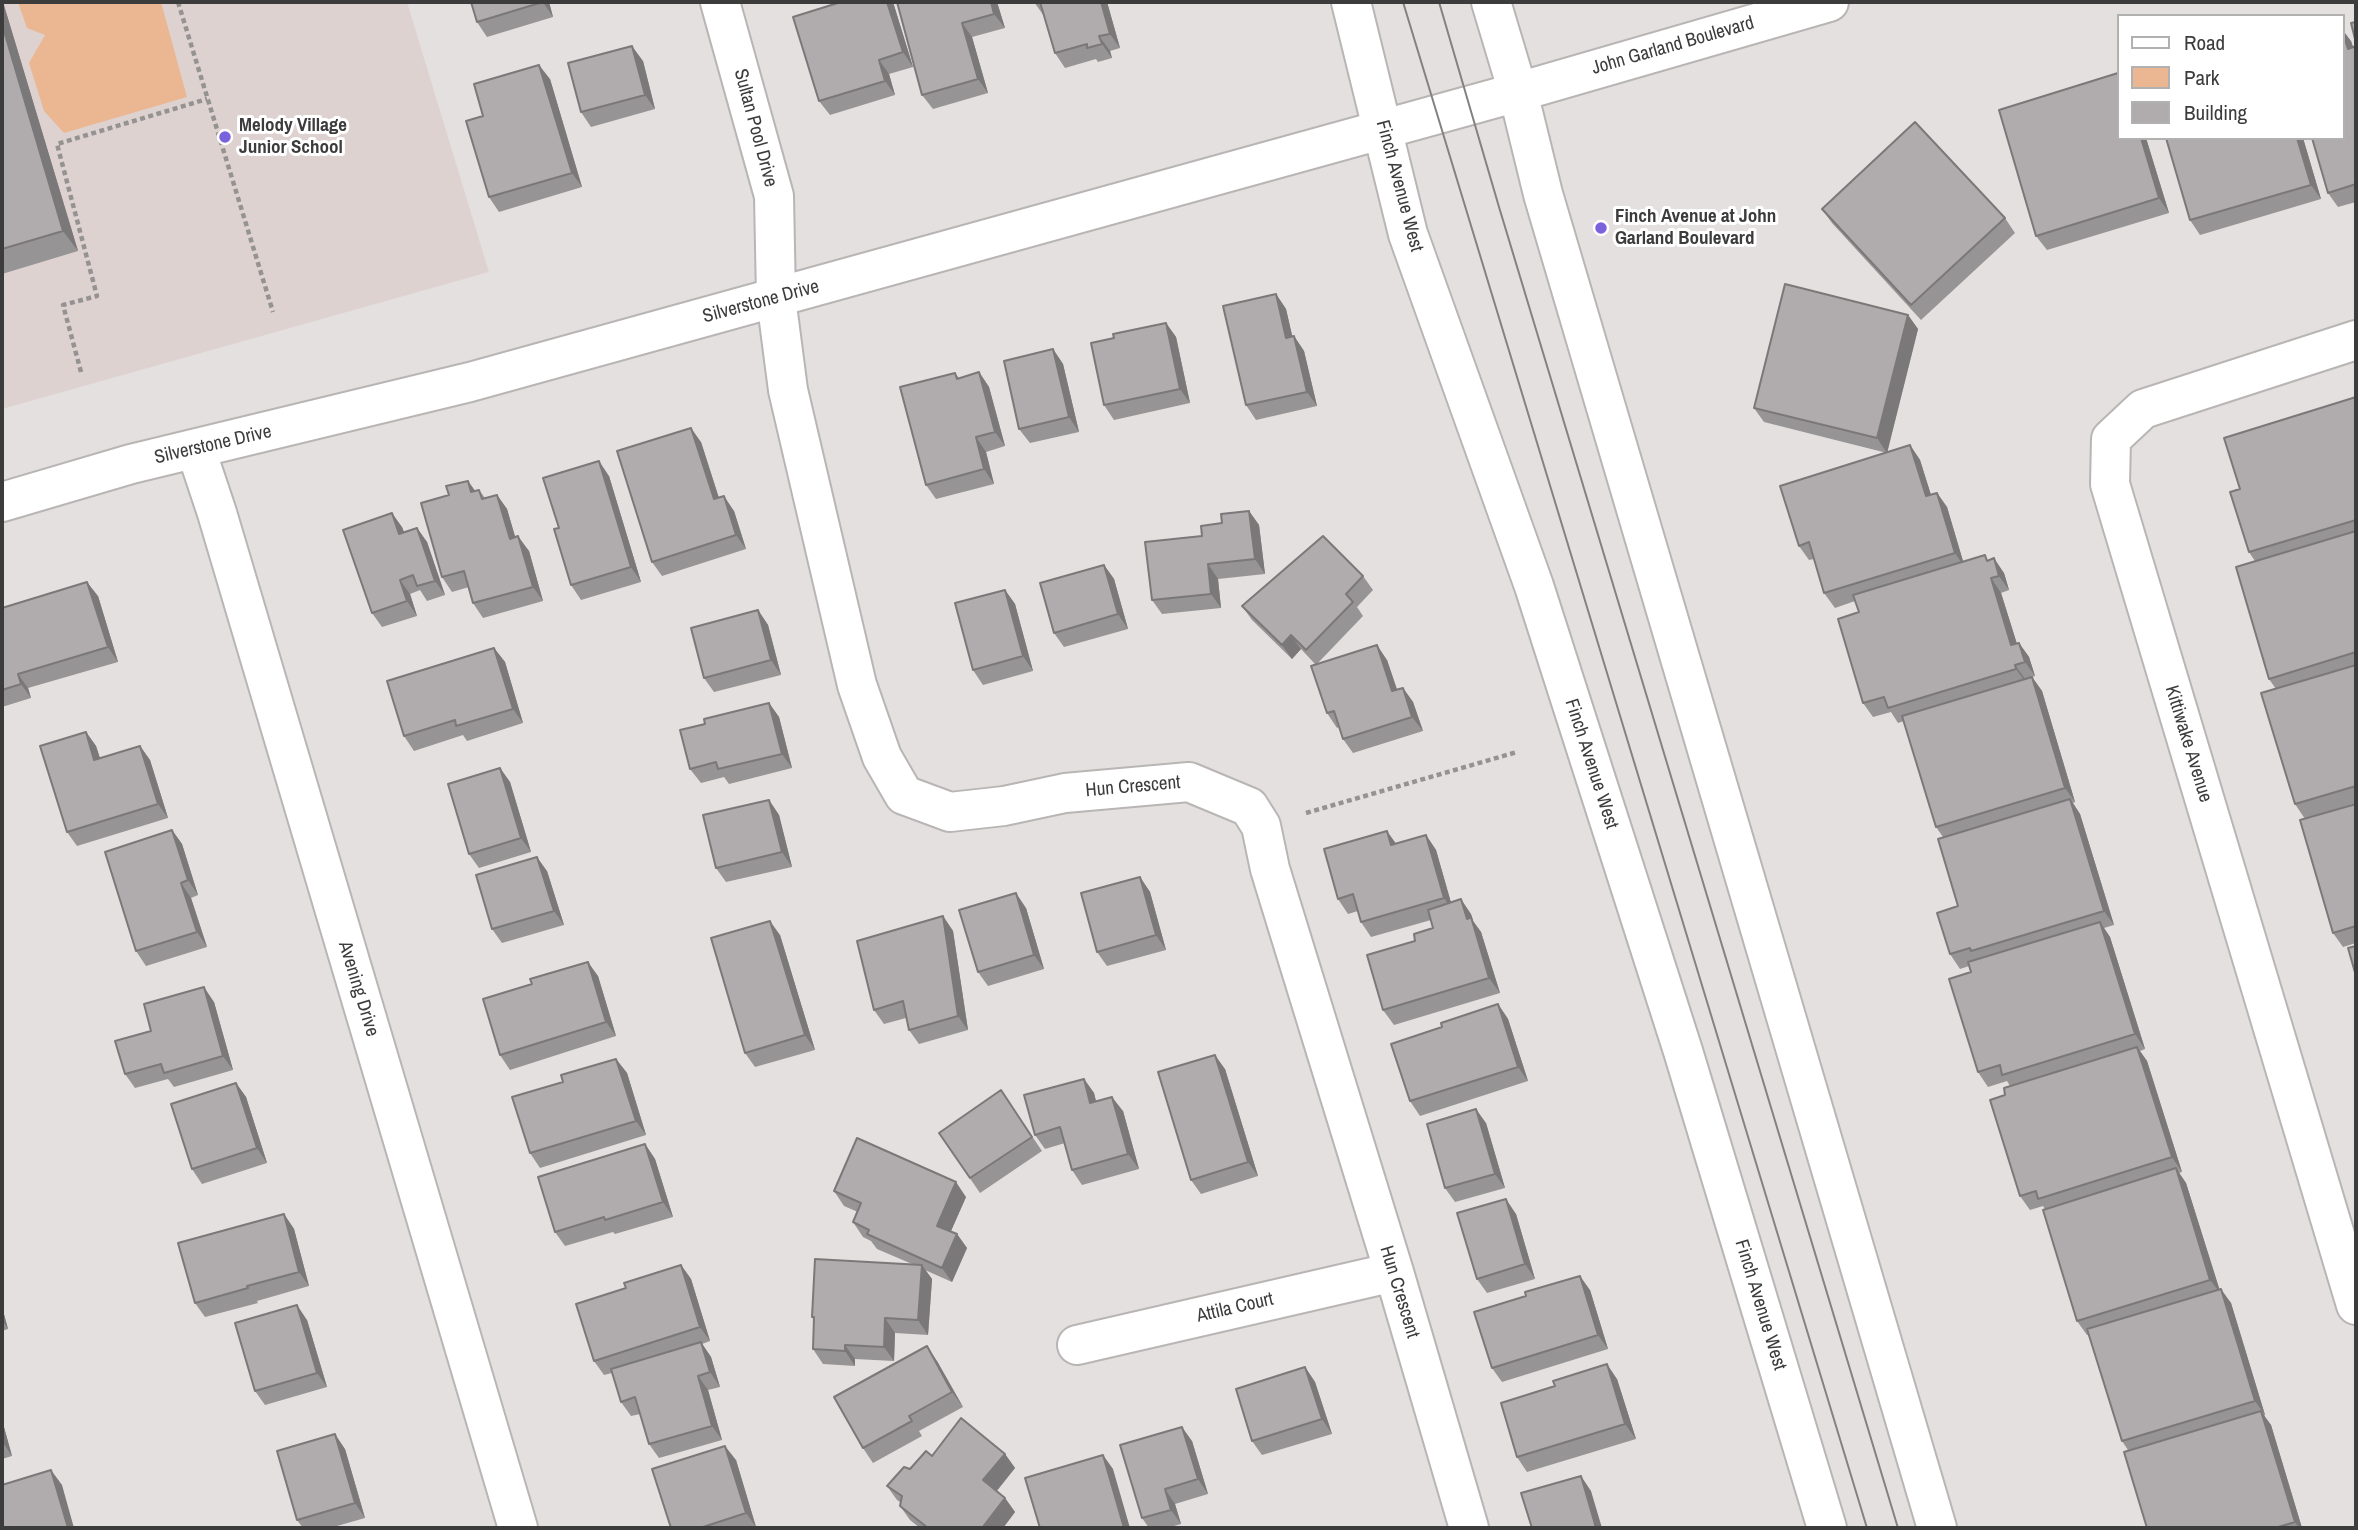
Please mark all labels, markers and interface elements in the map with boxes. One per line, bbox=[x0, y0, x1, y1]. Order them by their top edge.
street label: John Garland Boulevard bbox=[1589, 12, 1757, 80]
legend bbox=[2116, 14, 2344, 140]
text: Road bbox=[2184, 28, 2225, 57]
text: Park bbox=[2184, 63, 2219, 92]
street label: Sultan Pool Drive bbox=[728, 66, 782, 190]
text: Building bbox=[2184, 98, 2247, 127]
place label: Melody Village Junior School bbox=[239, 115, 347, 159]
street label: Finch Avenue West bbox=[1370, 118, 1428, 254]
marker: Melody Village Junior School bbox=[217, 129, 233, 145]
place label: Finch Avenue at John Garland Boulevard bbox=[1615, 206, 1776, 250]
marker: Finch Avenue at John Garland Boulevard bbox=[1593, 220, 1609, 236]
street label: Silverstone Drive bbox=[700, 276, 822, 328]
street label: Silverstone Drive bbox=[152, 420, 274, 470]
street label: Kittiwake Avenue bbox=[2159, 683, 2217, 805]
street label: Finch Avenue West bbox=[1559, 696, 1623, 832]
street label: Hun Crescent bbox=[1085, 771, 1181, 803]
street label: Avening Drive bbox=[333, 939, 383, 1039]
street label: Finch Avenue West bbox=[1729, 1237, 1791, 1373]
street label: Hun Crescent bbox=[1374, 1243, 1424, 1341]
street label: Attila Court bbox=[1194, 1288, 1276, 1328]

